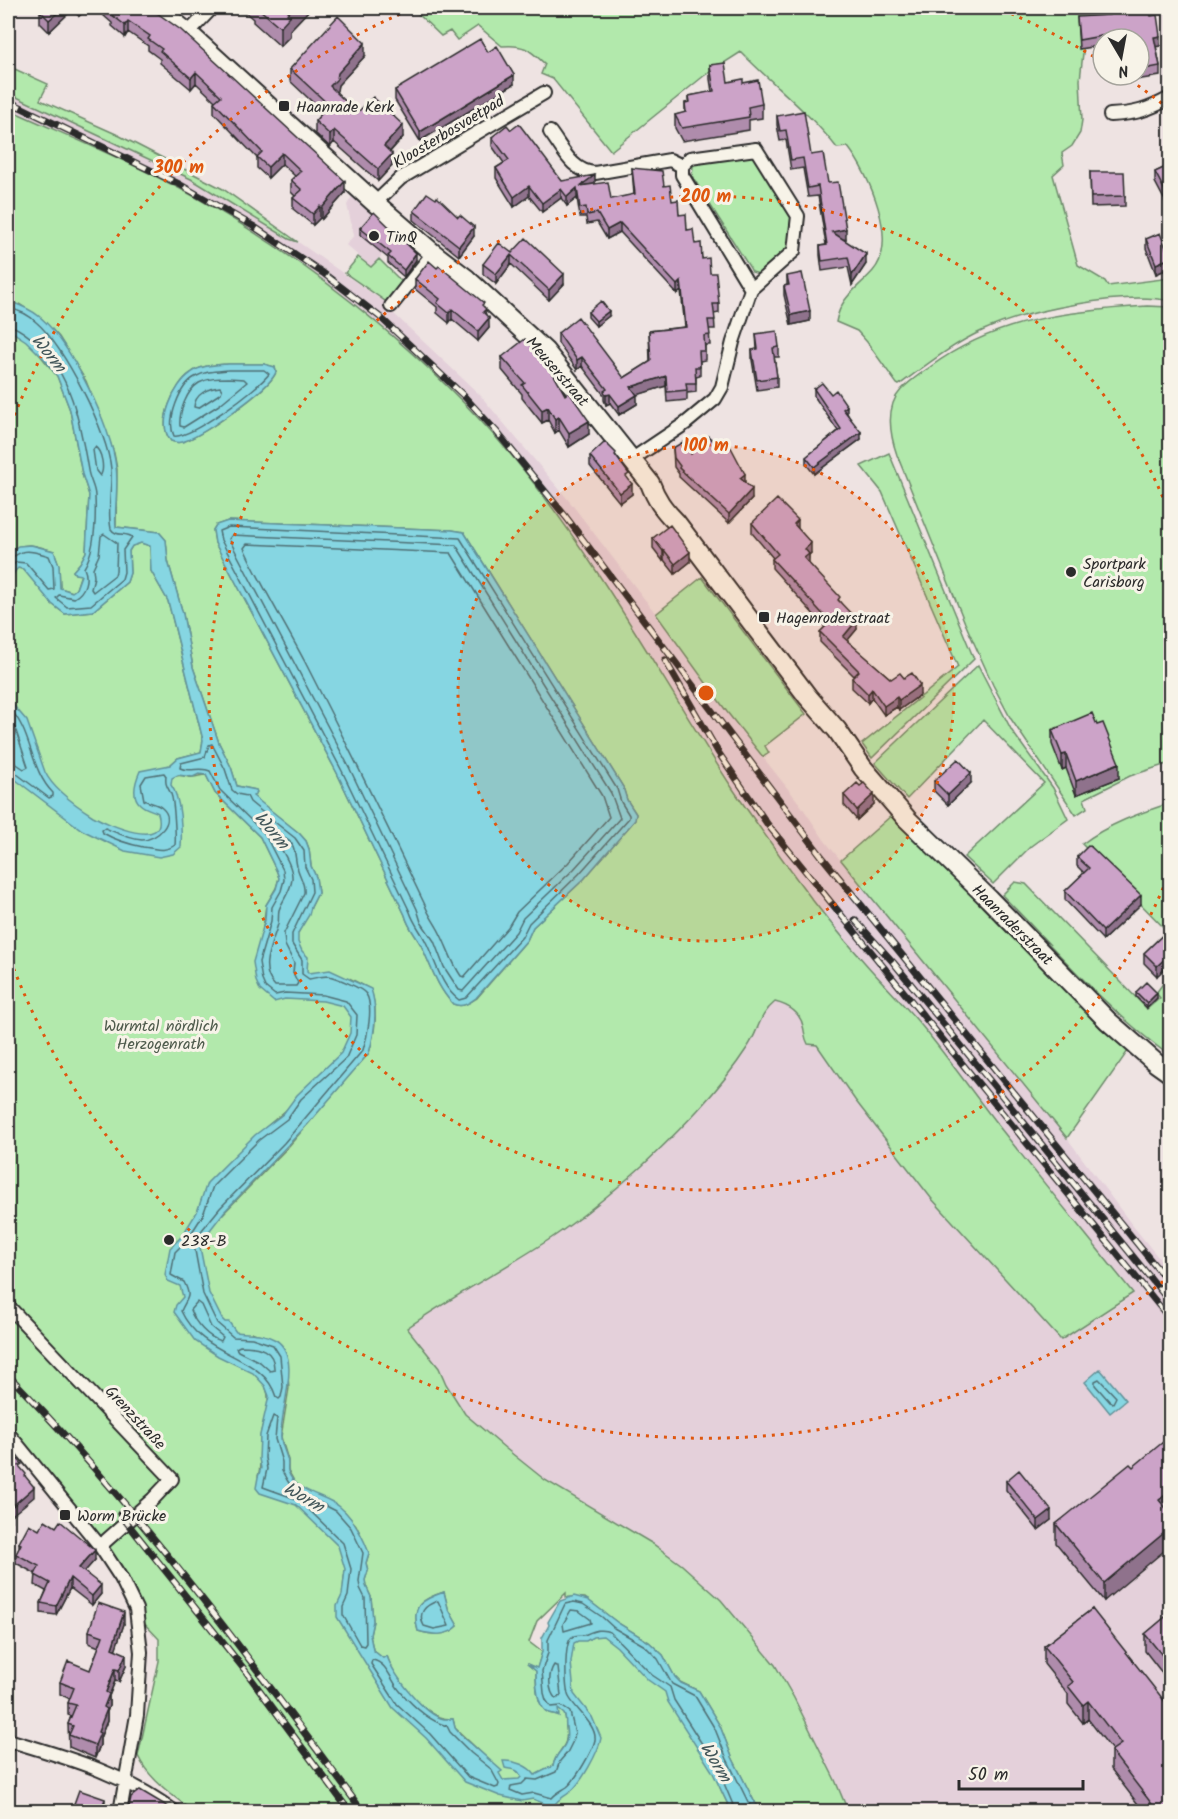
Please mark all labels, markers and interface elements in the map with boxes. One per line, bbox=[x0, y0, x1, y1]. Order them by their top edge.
north arrow bbox=[1091, 27, 1151, 87]
text: N bbox=[1116, 57, 1130, 83]
street label: Kloosterbosvoetpad bbox=[388, 89, 510, 176]
place label: Haanrade Kerk bbox=[296, 95, 395, 120]
marker: Haanrade Kerk bbox=[277, 99, 291, 113]
text: 300 m bbox=[153, 154, 204, 183]
text: 200 m bbox=[681, 183, 732, 212]
place label: TinQ bbox=[386, 225, 417, 250]
marker: TinQ bbox=[367, 229, 381, 243]
water label: Worm bbox=[23, 328, 74, 381]
street label: Meuserstraat bbox=[519, 331, 595, 413]
text: 100 m bbox=[683, 432, 729, 461]
place label: Sportpark Carisborg bbox=[1083, 552, 1146, 595]
marker: Sportpark Carisborg bbox=[1064, 565, 1078, 579]
place label: Hagenroderstraat bbox=[776, 606, 891, 631]
marker: Hagenroderstraat bbox=[757, 610, 771, 624]
centre of rings bbox=[696, 683, 716, 703]
water label: Worm bbox=[246, 805, 297, 858]
street label: Haanraderstraat bbox=[965, 878, 1059, 972]
park label: Wurmtal nördlich Herzogenrath bbox=[104, 1014, 218, 1057]
place label: 238-B bbox=[181, 1229, 227, 1254]
marker: 238-B bbox=[162, 1233, 176, 1247]
street label: Grenzstraße bbox=[98, 1380, 171, 1456]
water label: Worm bbox=[278, 1475, 330, 1522]
place label: Worm Brücke bbox=[77, 1504, 166, 1529]
marker: Worm Brücke bbox=[58, 1508, 72, 1522]
water label: Worm bbox=[691, 1737, 739, 1790]
scale bar bbox=[959, 1753, 1084, 1791]
text: 50 m bbox=[968, 1761, 1008, 1790]

